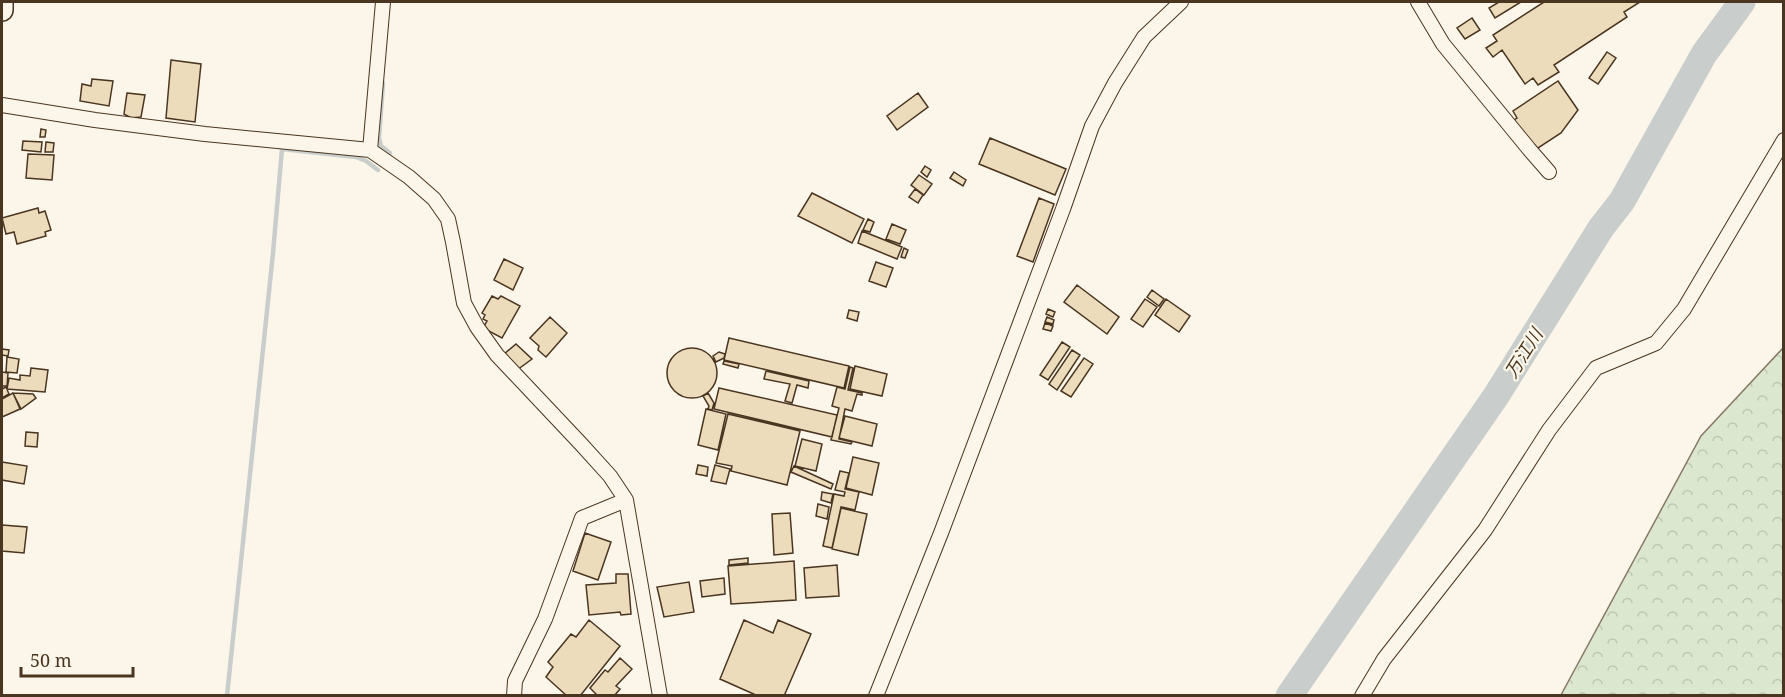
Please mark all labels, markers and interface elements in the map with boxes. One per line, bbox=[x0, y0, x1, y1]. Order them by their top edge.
water label: 万江川 bbox=[1499, 322, 1549, 382]
scale bar bbox=[21, 640, 134, 678]
text: 50 m bbox=[30, 648, 72, 672]

